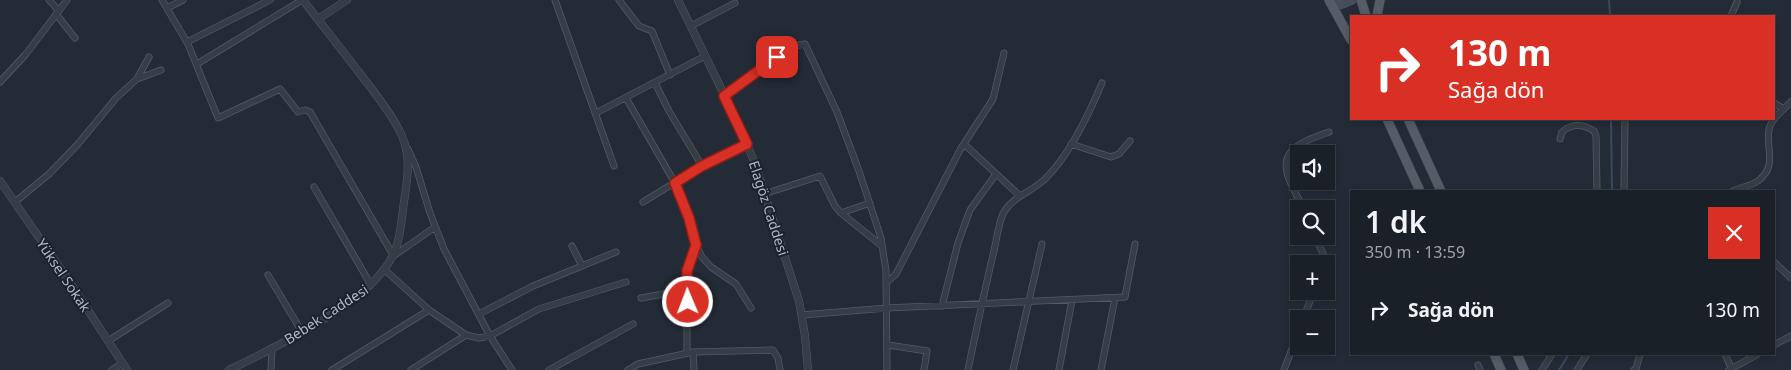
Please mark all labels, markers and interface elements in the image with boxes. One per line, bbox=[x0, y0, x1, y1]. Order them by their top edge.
text: 130 m bbox=[1448, 29, 1551, 76]
icon: right bbox=[1365, 35, 1430, 100]
pin bbox=[756, 36, 798, 78]
icon: arrive bbox=[763, 43, 791, 71]
text: Sağa dön bbox=[1448, 74, 1544, 104]
map controls bbox=[1290, 145, 1335, 355]
button: sound bbox=[1290, 145, 1335, 190]
street label: Elagöz Caddesi bbox=[745, 158, 793, 258]
button: search bbox=[1290, 200, 1335, 245]
text: 1 dk bbox=[1365, 201, 1426, 242]
button: close bbox=[1708, 207, 1760, 259]
street label: Yüksel Sokak bbox=[33, 235, 96, 316]
text: 350 m · 13:59 bbox=[1365, 241, 1465, 263]
button: + bbox=[1290, 255, 1335, 300]
position arrow bbox=[661, 275, 713, 327]
street label: Bebek Caddesi bbox=[280, 280, 372, 348]
icon: right bbox=[1365, 296, 1393, 324]
text: Sağa dön bbox=[1408, 297, 1494, 323]
text: 130 m bbox=[1705, 297, 1760, 323]
button: − bbox=[1290, 310, 1335, 355]

